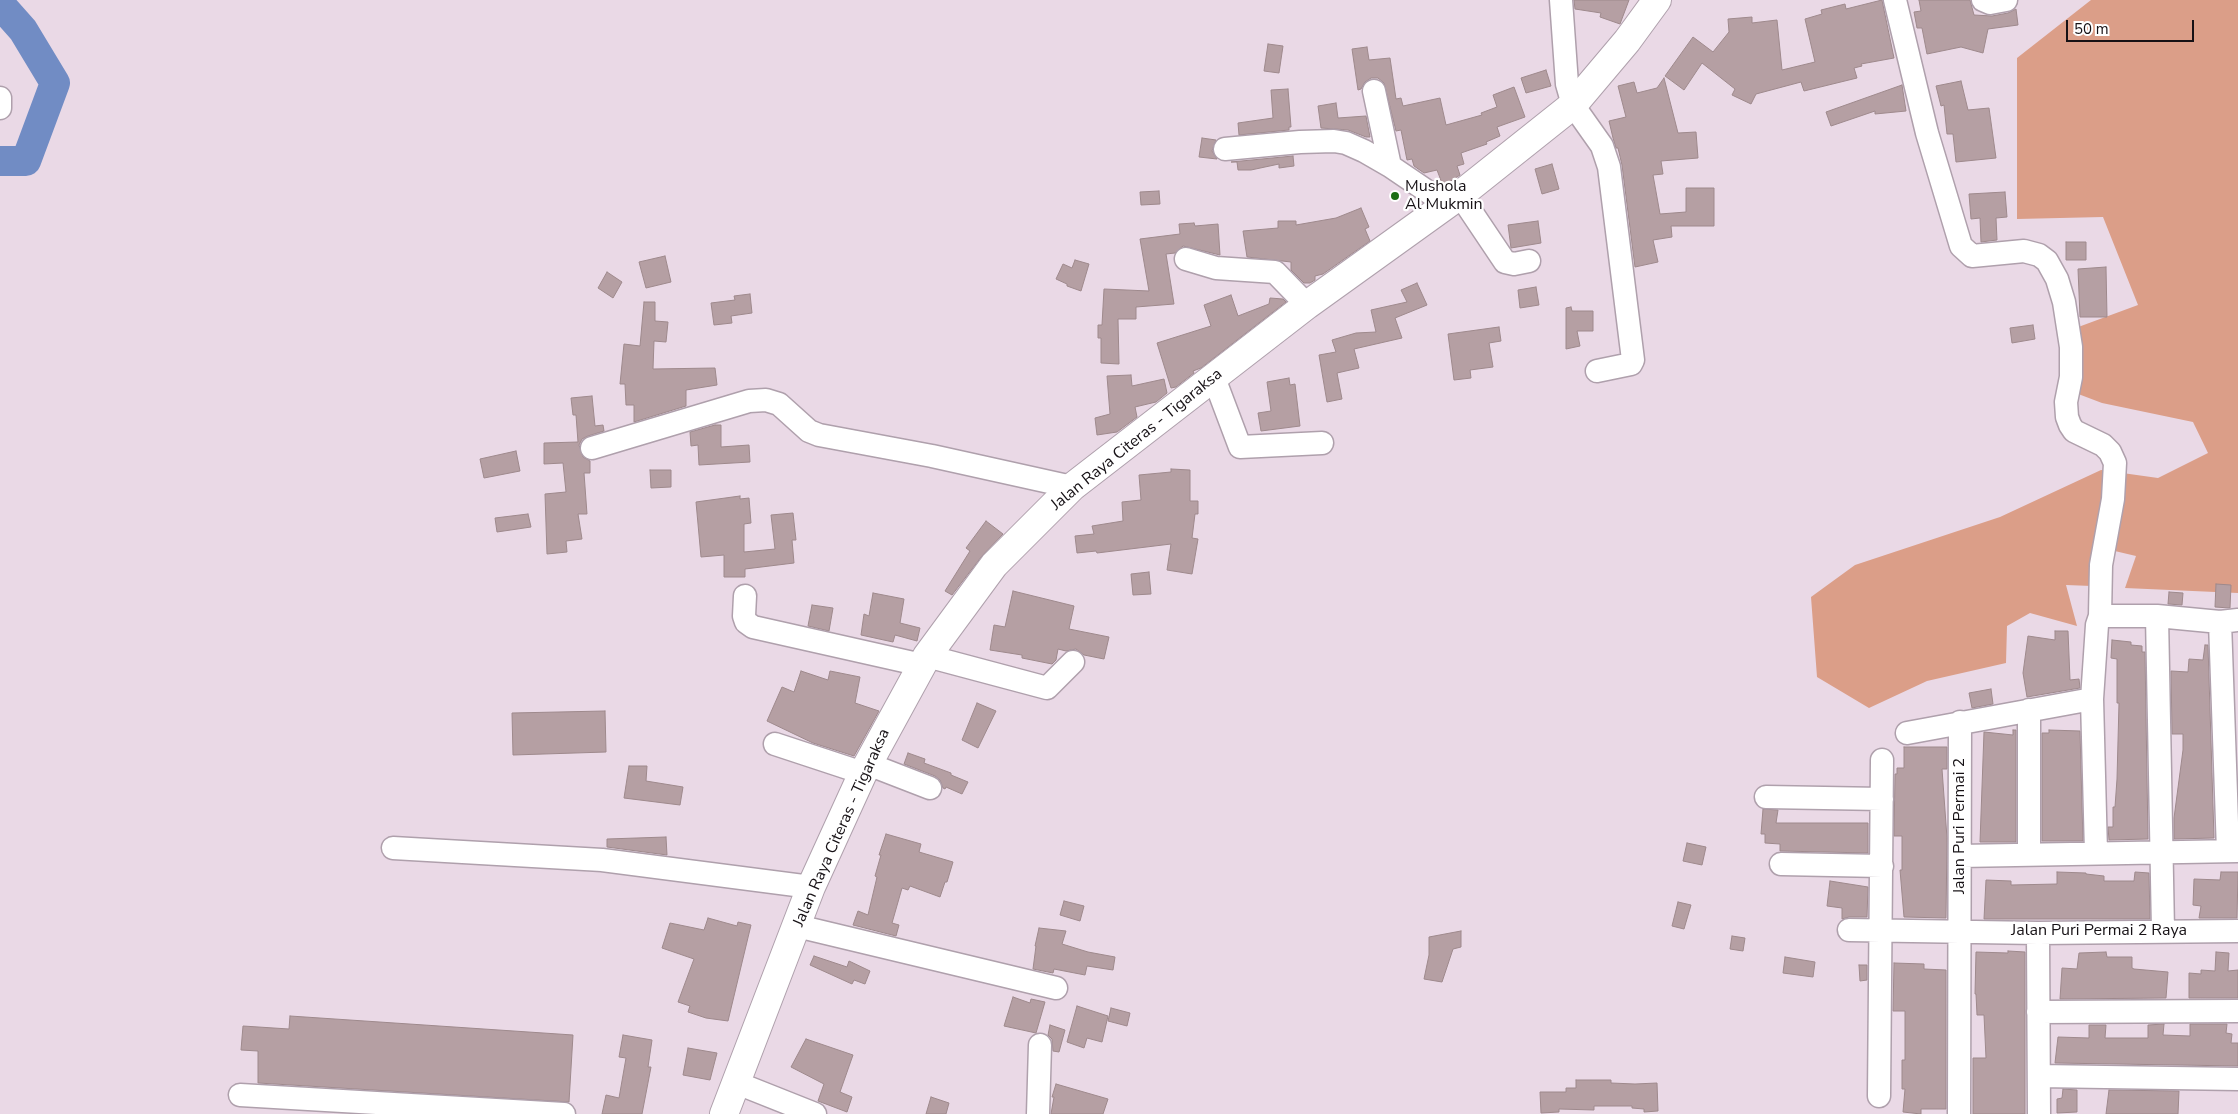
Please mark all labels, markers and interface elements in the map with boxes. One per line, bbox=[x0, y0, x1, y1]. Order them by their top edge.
scale bar bbox=[2068, 10, 2196, 42]
text: 50 m bbox=[2074, 19, 2109, 39]
place label: Mushola Al Mukmin bbox=[1405, 177, 1483, 215]
marker: Mushola Al Mukmin bbox=[1389, 190, 1401, 202]
street label: Jalan Raya Citeras - Tigaraksa bbox=[1048, 365, 1226, 515]
street label: Jalan Raya Citeras - Tigaraksa bbox=[790, 726, 894, 930]
street label: Jalan Puri Permai 2 bbox=[1950, 758, 1970, 894]
street label: Jalan Puri Permai 2 Raya bbox=[2011, 921, 2187, 941]

